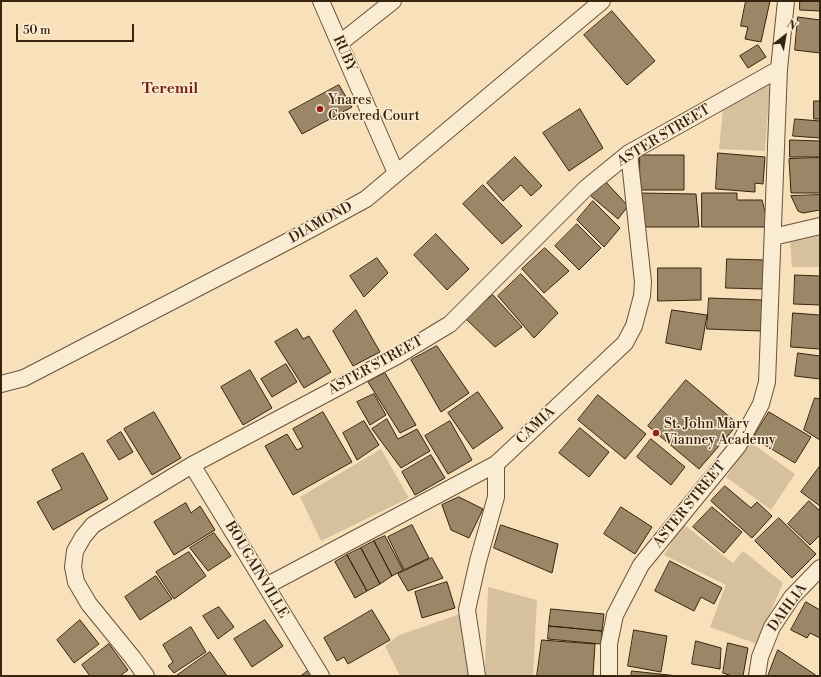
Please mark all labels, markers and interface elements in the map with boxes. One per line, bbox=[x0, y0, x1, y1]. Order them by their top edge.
scale bar bbox=[18, 16, 136, 42]
north arrow bbox=[765, 16, 805, 56]
text: N bbox=[784, 17, 799, 34]
text: 50 m bbox=[23, 23, 51, 38]
street label: RUBY bbox=[329, 33, 359, 75]
district label: Teremil bbox=[142, 80, 198, 98]
place label: Ynares Covered Court bbox=[328, 93, 420, 126]
street label: ASTER STREET bbox=[614, 101, 714, 171]
marker: Ynares Covered Court bbox=[315, 104, 325, 114]
street label: DIAMOND bbox=[286, 199, 356, 247]
street label: ASTER STREET bbox=[326, 333, 426, 399]
street label: CAMIA bbox=[513, 404, 559, 448]
place label: St. John Mary Vianney Academy bbox=[664, 417, 776, 450]
marker: St. John Mary Vianney Academy bbox=[651, 428, 661, 438]
street label: ASTER STREET bbox=[650, 459, 730, 551]
street label: BOUGAINVILLE bbox=[221, 519, 291, 621]
street label: DAHLIA bbox=[765, 581, 811, 635]

